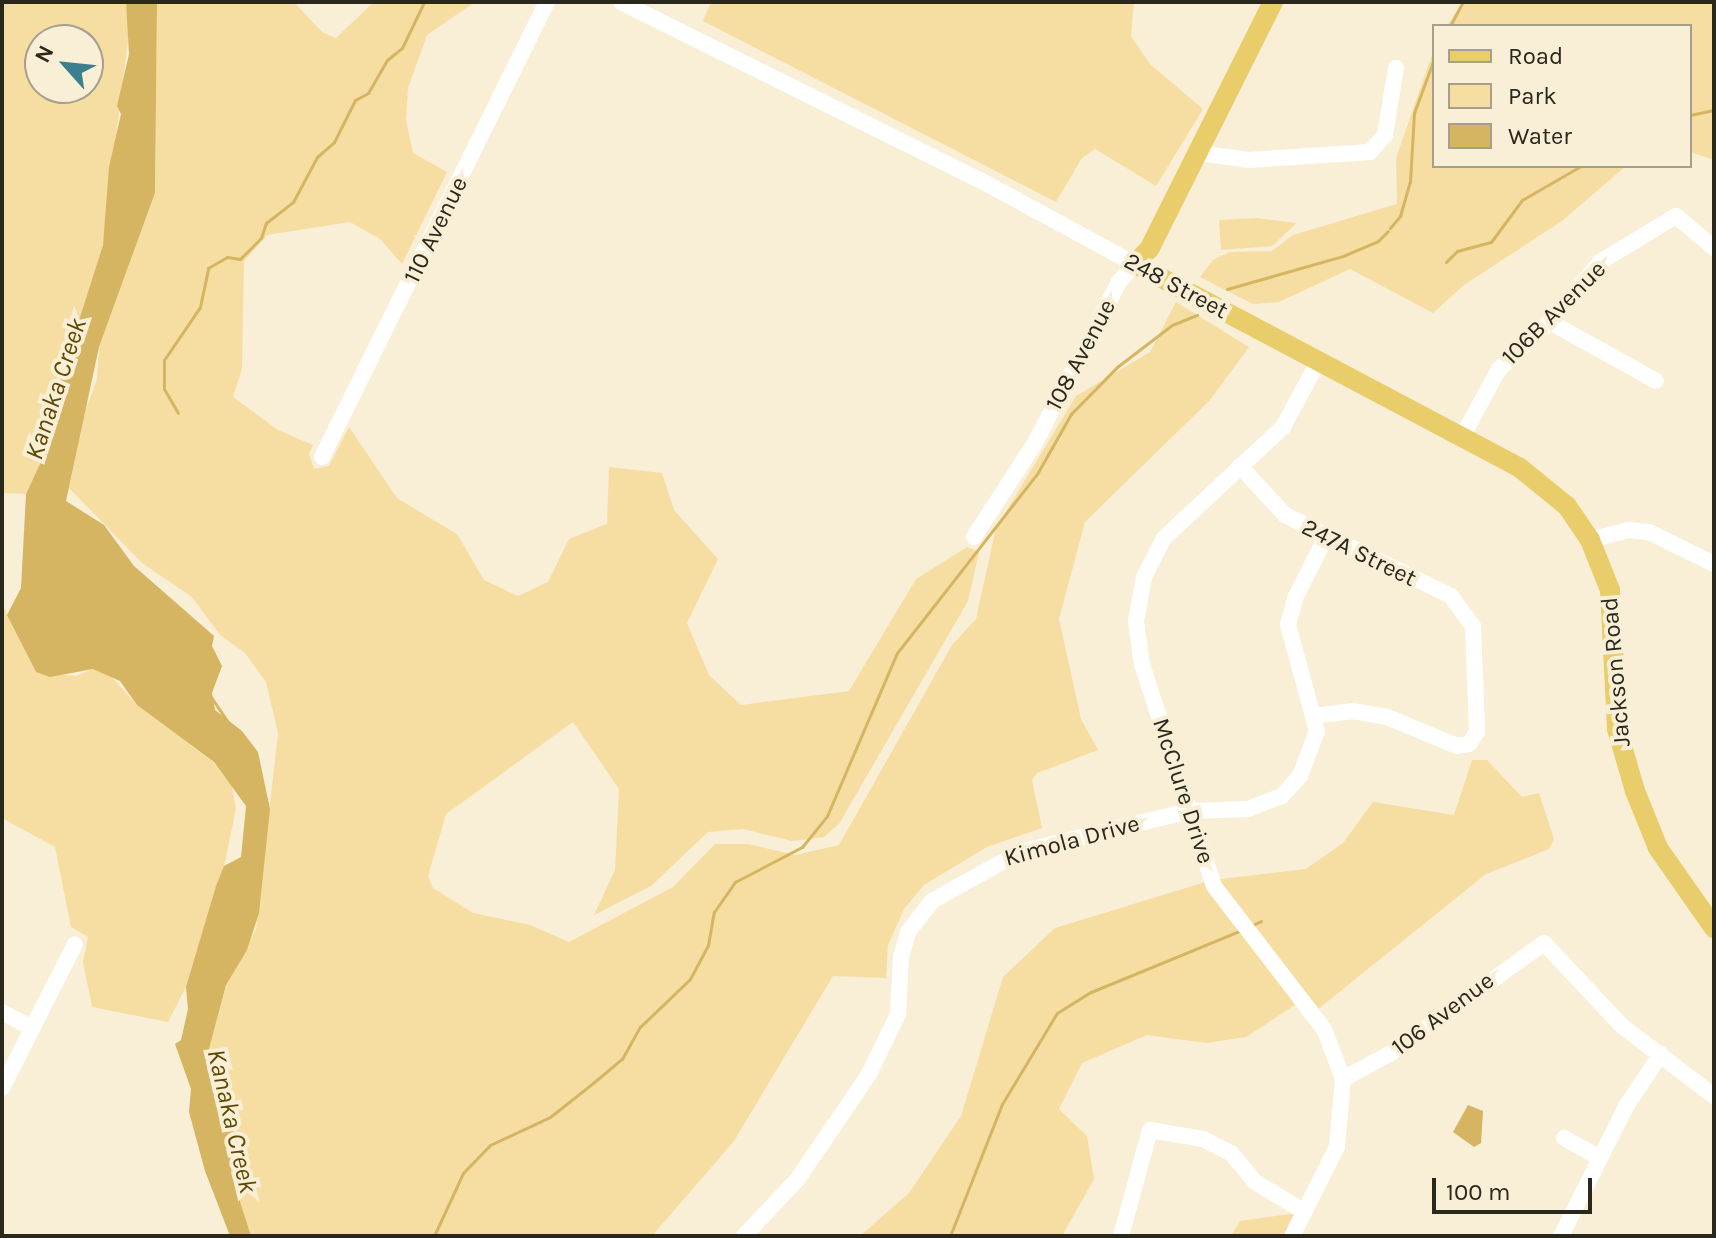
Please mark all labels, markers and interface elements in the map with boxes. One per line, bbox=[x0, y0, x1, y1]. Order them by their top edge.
north arrow bbox=[24, 24, 104, 104]
legend bbox=[1432, 24, 1692, 168]
text: N bbox=[29, 41, 60, 67]
text: Road bbox=[1508, 42, 1563, 70]
text: Park bbox=[1508, 82, 1557, 110]
text: Water bbox=[1508, 122, 1572, 150]
street label: 110 Avenue bbox=[398, 172, 474, 288]
street label: 248 Street bbox=[1119, 247, 1233, 325]
street label: 106B Avenue bbox=[1496, 255, 1612, 371]
street label: 108 Avenue bbox=[1040, 295, 1122, 415]
water label: Kanaka Creek bbox=[18, 314, 94, 464]
street label: 247A Street bbox=[1297, 513, 1421, 593]
street label: Jackson Road bbox=[1595, 596, 1637, 748]
street label: McClure Drive bbox=[1146, 715, 1220, 867]
street label: Kimola Drive bbox=[1001, 809, 1143, 873]
street label: 106 Avenue bbox=[1386, 966, 1500, 1062]
water label: Kanaka Creek bbox=[200, 1046, 264, 1196]
scale bar bbox=[1436, 1162, 1596, 1212]
text: 100 m bbox=[1446, 1178, 1511, 1206]

